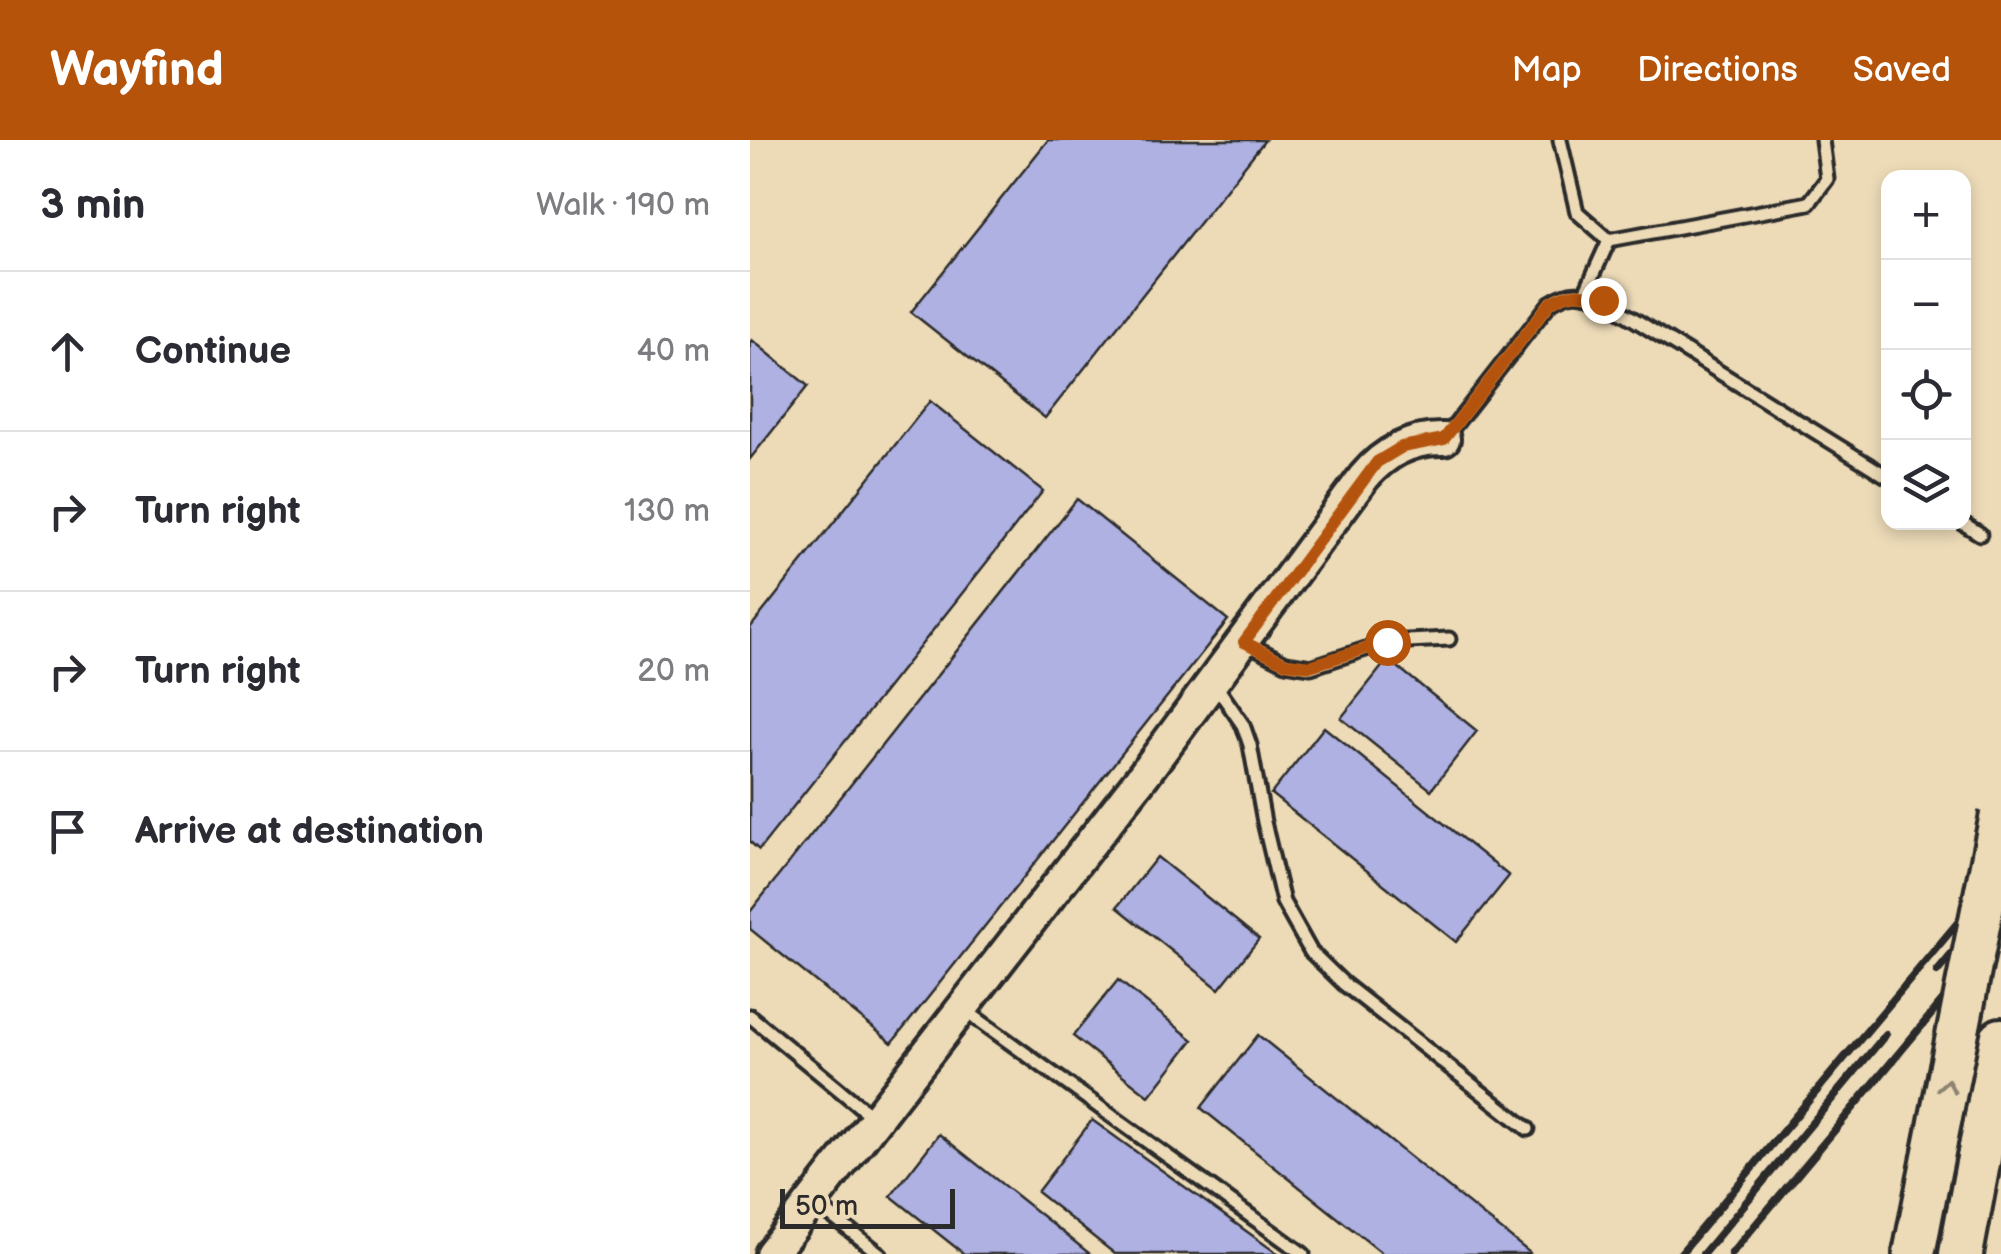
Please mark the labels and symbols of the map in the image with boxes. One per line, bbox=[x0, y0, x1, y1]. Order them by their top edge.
route end bbox=[1581, 278, 1627, 324]
route start bbox=[1365, 620, 1411, 666]
one-way arrow bbox=[1935, 1078, 1956, 1095]
scale bar bbox=[780, 1184, 955, 1228]

